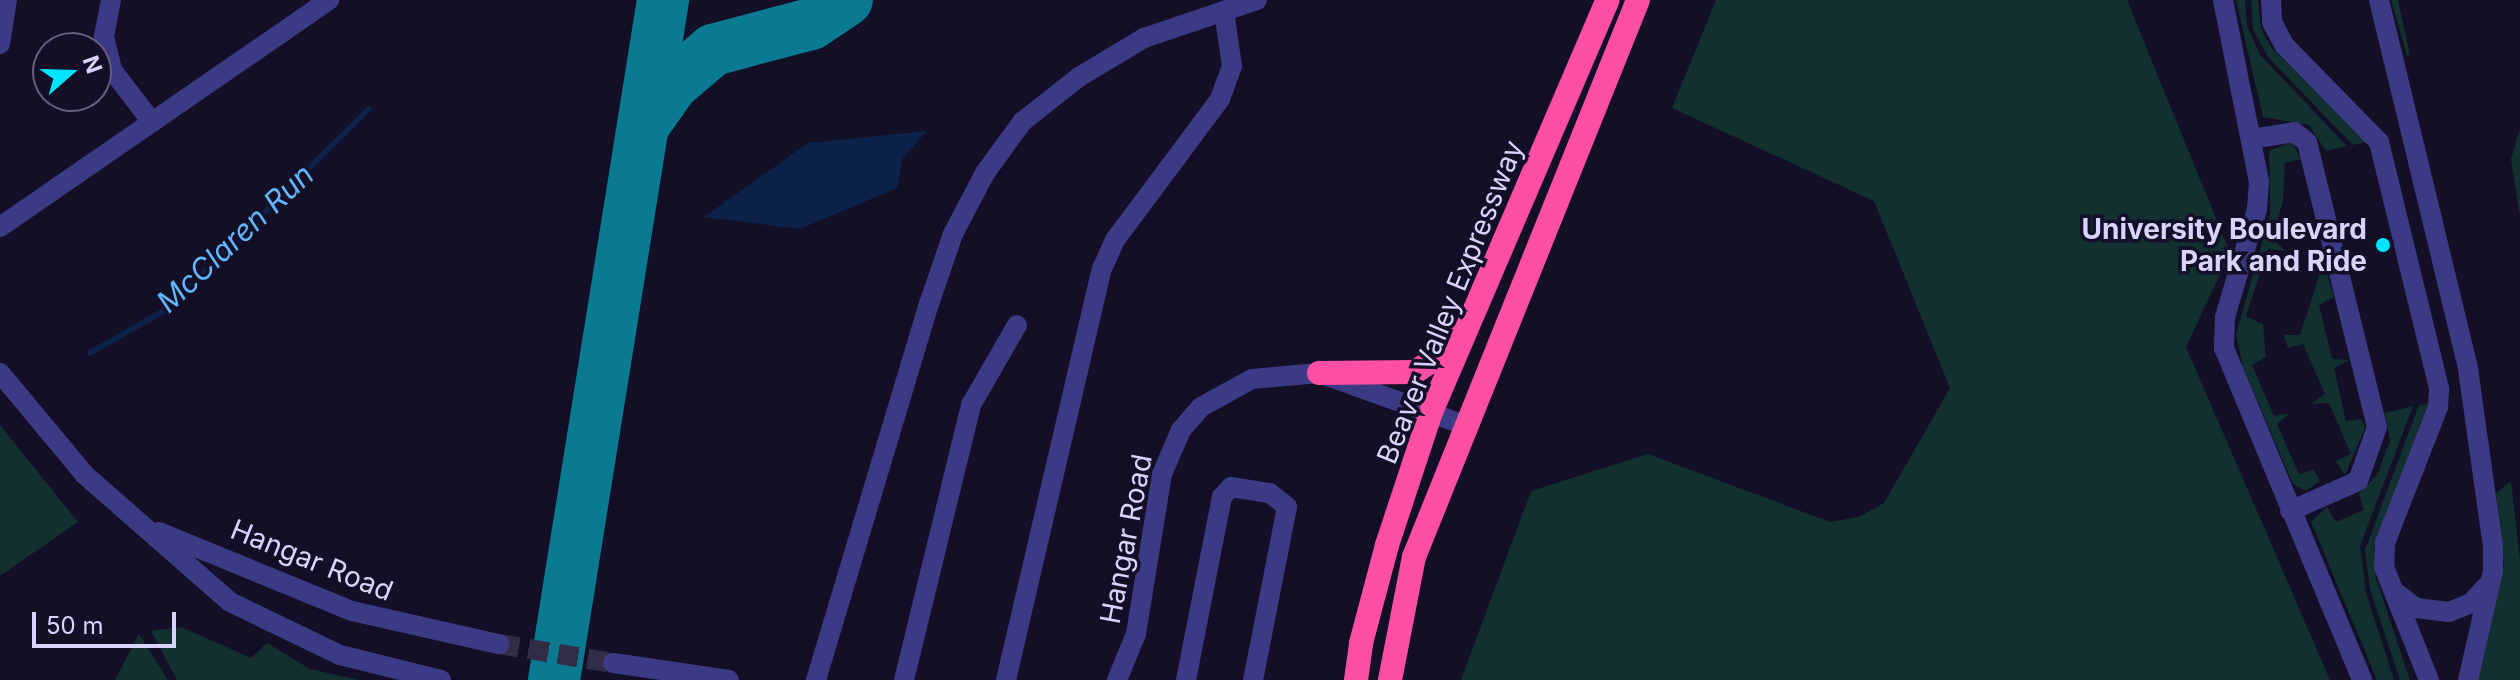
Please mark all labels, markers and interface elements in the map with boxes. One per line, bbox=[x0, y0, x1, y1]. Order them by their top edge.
north arrow bbox=[32, 32, 112, 112]
text: N bbox=[78, 52, 108, 77]
street label: Beaver Valley Expressway bbox=[1370, 135, 1530, 469]
water label: McClaren Run bbox=[149, 156, 321, 320]
place label: University Boulevard Park and Ride bbox=[2081, 212, 2367, 278]
marker: University Boulevard Park and Ride bbox=[2374, 236, 2392, 254]
street label: Hangar Road bbox=[1093, 451, 1159, 627]
street label: Hangar Road bbox=[226, 512, 398, 608]
scale bar bbox=[36, 596, 180, 646]
text: 50 m bbox=[46, 611, 104, 640]

